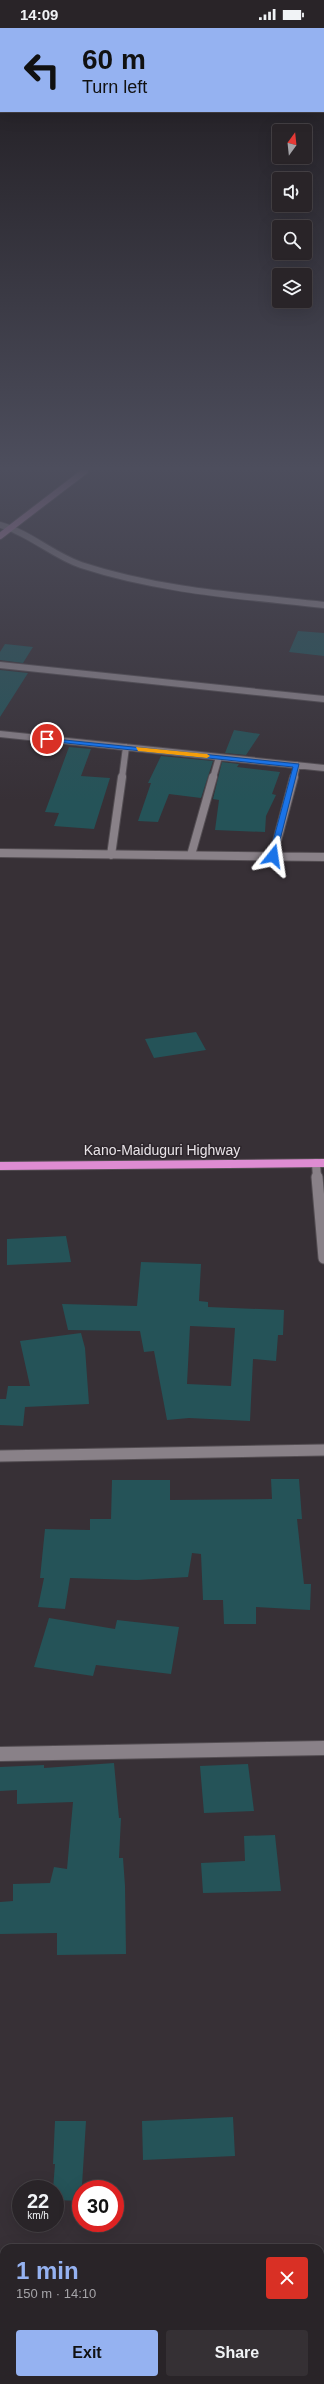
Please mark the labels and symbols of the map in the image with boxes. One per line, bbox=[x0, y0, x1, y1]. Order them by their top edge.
north arrow bbox=[272, 124, 312, 164]
pin bbox=[30, 722, 64, 756]
position arrow bbox=[252, 835, 294, 877]
street label: Kano-Maiduguri Highway bbox=[84, 1142, 240, 1158]
speed limit sign: 30 bbox=[72, 2180, 124, 2232]

